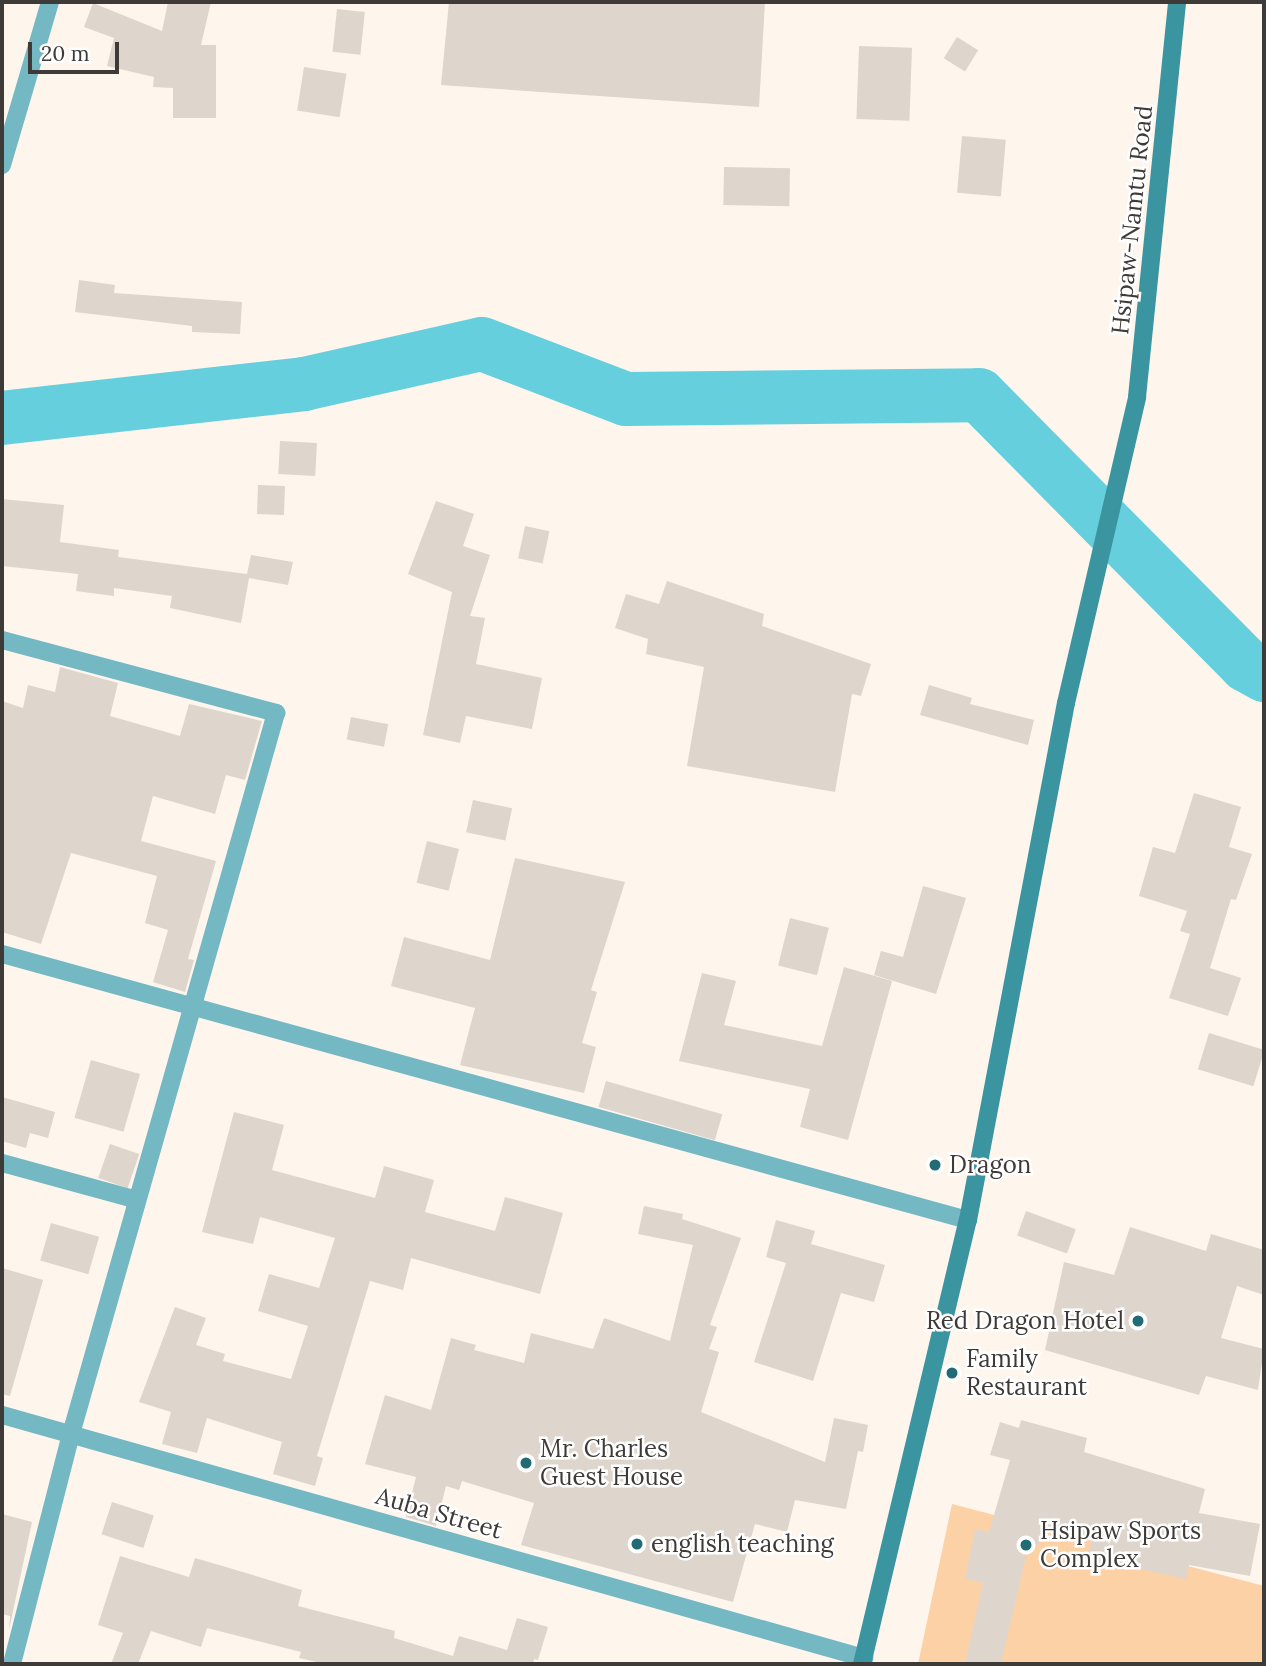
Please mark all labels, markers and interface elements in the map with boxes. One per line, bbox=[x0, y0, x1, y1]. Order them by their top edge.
scale bar bbox=[32, 28, 122, 72]
text: 20 m bbox=[41, 40, 90, 67]
street label: Hsipaw-Namtu Road bbox=[1106, 104, 1158, 336]
place label: Dragon bbox=[949, 1151, 1031, 1179]
marker: Dragon bbox=[927, 1157, 943, 1173]
place label: Red Dragon Hotel bbox=[926, 1307, 1124, 1335]
marker: Red Dragon Hotel bbox=[1130, 1313, 1146, 1329]
place label: Family Restaurant bbox=[966, 1345, 1087, 1401]
marker: Family Restaurant bbox=[944, 1365, 960, 1381]
place label: Mr. Charles Guest House bbox=[540, 1435, 683, 1491]
marker: Mr. Charles Guest House bbox=[518, 1455, 534, 1471]
street label: Auba Street bbox=[373, 1481, 505, 1545]
place label: Hsipaw Sports Complex bbox=[1040, 1517, 1201, 1573]
place label: english teaching bbox=[651, 1530, 834, 1558]
marker: english teaching bbox=[629, 1536, 645, 1552]
marker: Hsipaw Sports Complex bbox=[1018, 1537, 1034, 1553]

